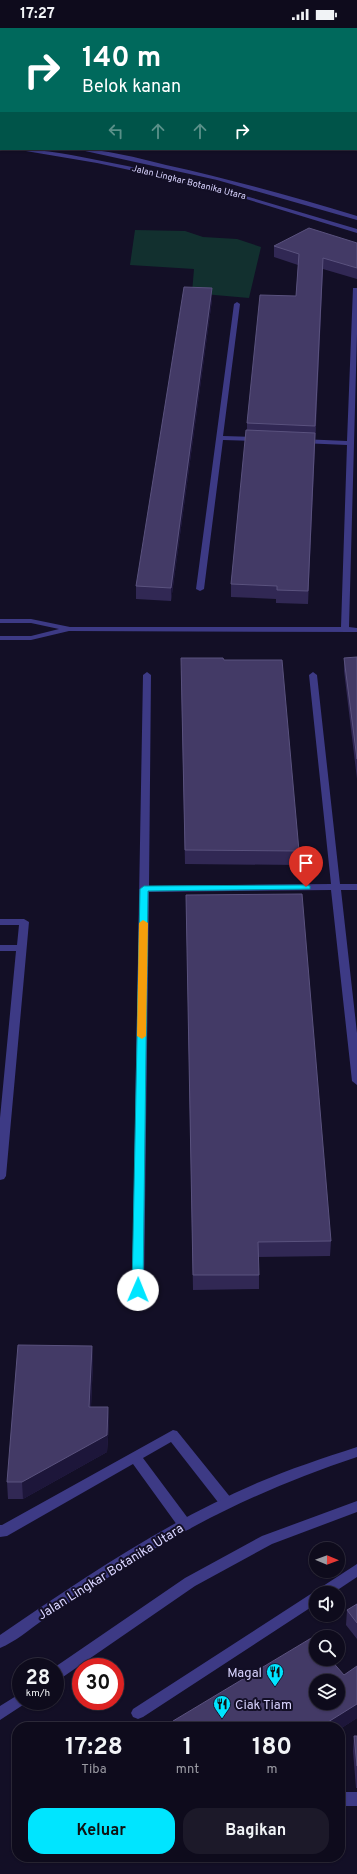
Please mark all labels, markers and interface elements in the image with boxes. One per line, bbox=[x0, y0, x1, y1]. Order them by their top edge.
text: 17:27 bbox=[20, 5, 55, 24]
text: 140 m bbox=[82, 41, 161, 77]
icon: right bbox=[16, 44, 68, 96]
text: Belok kanan bbox=[82, 76, 181, 99]
icon: left bbox=[105, 120, 127, 142]
icon: ahead bbox=[147, 120, 169, 142]
icon: ahead bbox=[189, 120, 211, 142]
icon: right bbox=[231, 120, 253, 142]
street label: Jalan Lingkar Botanika Utara bbox=[131, 163, 247, 202]
pin bbox=[289, 846, 323, 887]
icon: arrive bbox=[295, 852, 317, 874]
position arrow bbox=[117, 1269, 159, 1311]
street label: Jalan Lingkar Botanika Utara bbox=[35, 1521, 187, 1624]
north arrow bbox=[309, 1542, 345, 1578]
map controls bbox=[309, 1542, 345, 1710]
button: sound bbox=[309, 1586, 345, 1622]
button: search bbox=[309, 1630, 345, 1666]
speed limit sign: 30 bbox=[72, 1658, 124, 1710]
restaurant icon: Magal bbox=[265, 1662, 285, 1687]
text: 28 bbox=[26, 1666, 50, 1692]
place label: Magal bbox=[227, 1666, 262, 1682]
button: layers bbox=[309, 1674, 345, 1710]
text: km/h bbox=[26, 1687, 50, 1700]
restaurant icon: Ciak Tiam bbox=[212, 1694, 232, 1719]
place label: Ciak Tiam bbox=[235, 1698, 292, 1714]
text: 17:28 bbox=[65, 1733, 123, 1763]
text: 1 bbox=[183, 1733, 192, 1763]
text: 180 bbox=[252, 1733, 292, 1763]
text: Tiba bbox=[81, 1762, 107, 1778]
text: mnt bbox=[176, 1762, 199, 1778]
text: m bbox=[267, 1762, 278, 1778]
button: Keluar bbox=[28, 1808, 175, 1854]
button: Bagikan bbox=[183, 1808, 329, 1854]

